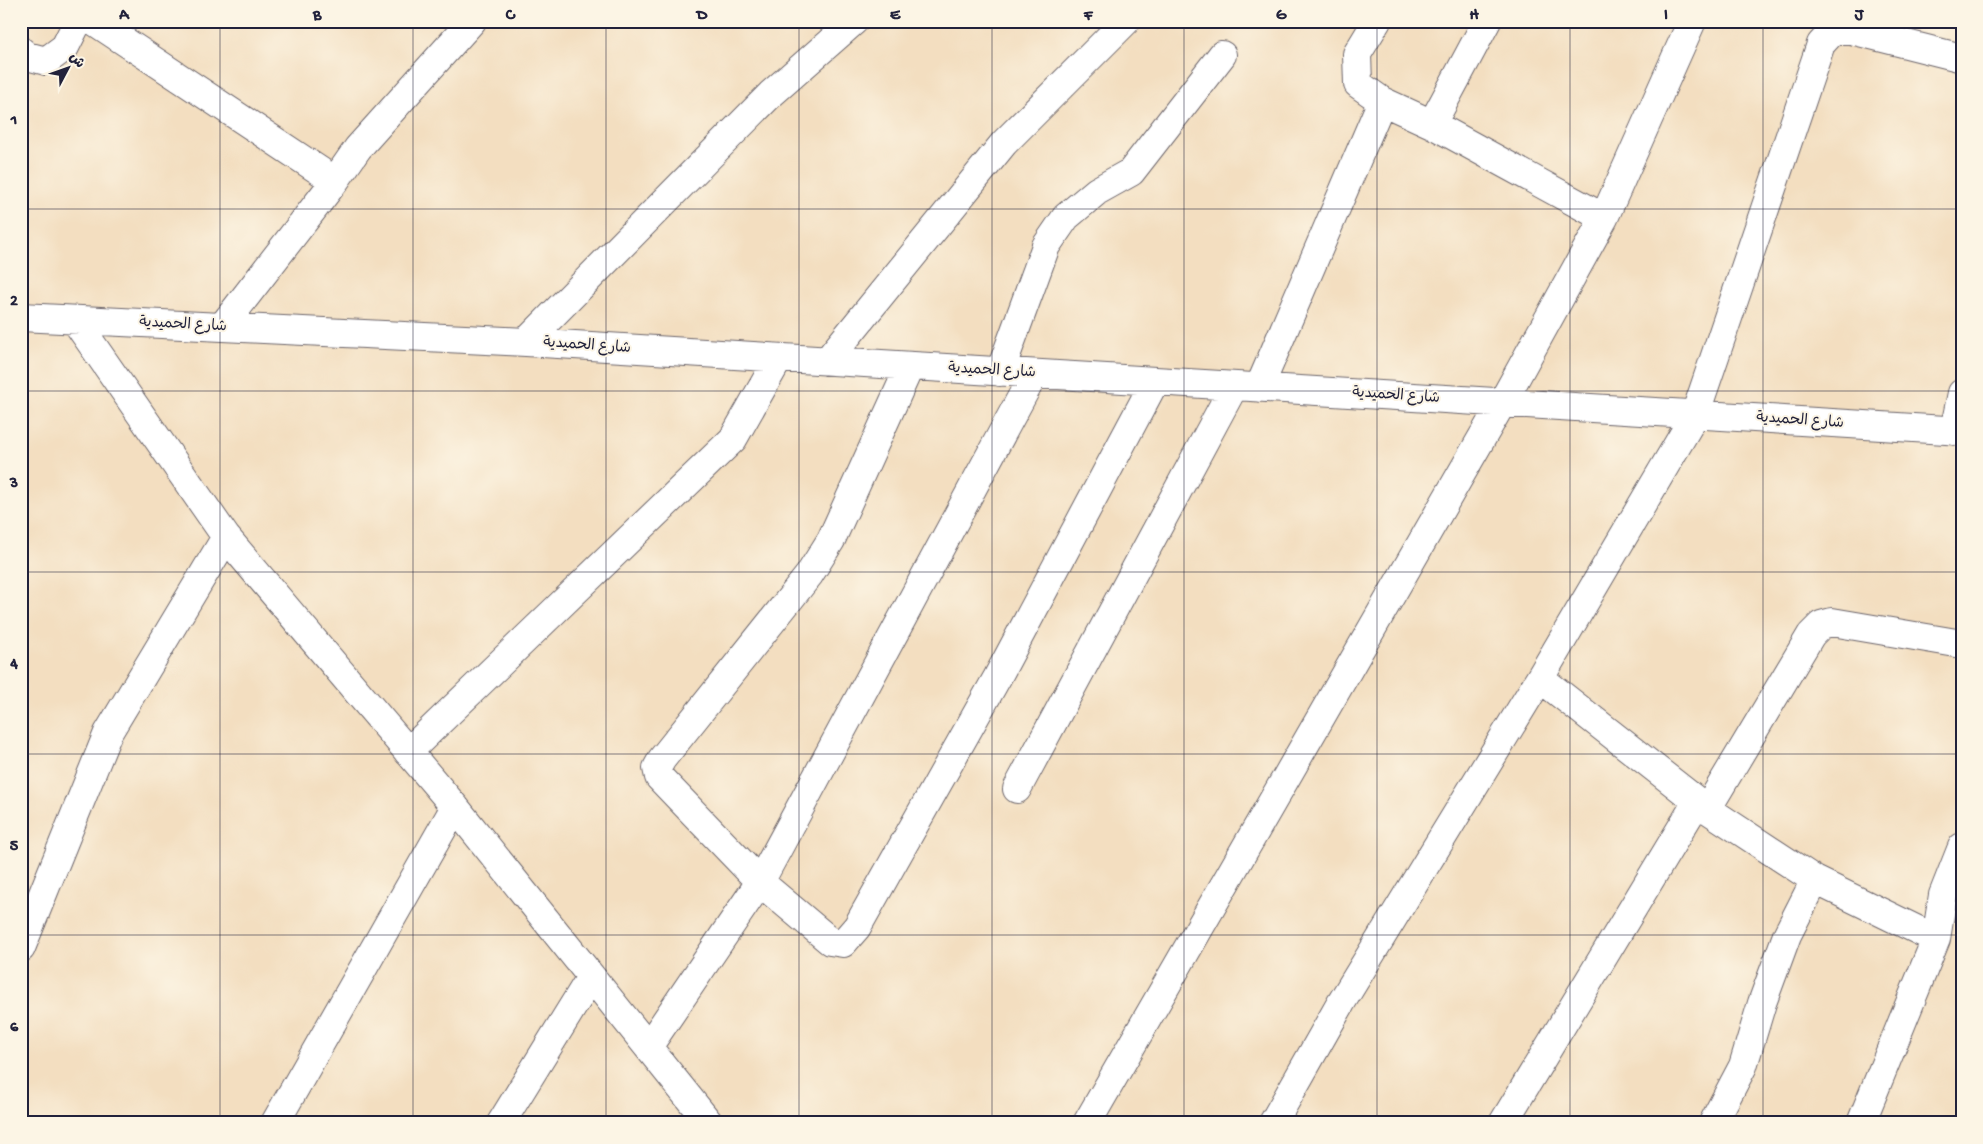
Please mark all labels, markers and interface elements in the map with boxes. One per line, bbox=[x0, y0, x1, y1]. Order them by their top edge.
text: A bbox=[118, 7, 130, 26]
text: B bbox=[312, 7, 322, 26]
text: C bbox=[505, 7, 516, 26]
text: D bbox=[695, 7, 708, 26]
text: E bbox=[890, 7, 901, 26]
text: F bbox=[1083, 7, 1094, 26]
text: G bbox=[1276, 7, 1287, 26]
text: H bbox=[1469, 7, 1479, 26]
text: I bbox=[1664, 7, 1668, 26]
text: J bbox=[1854, 7, 1865, 26]
north arrow bbox=[42, 42, 92, 92]
text: ش bbox=[64, 50, 87, 73]
text: 1 bbox=[10, 112, 17, 131]
text: 2 bbox=[10, 293, 18, 312]
street label: شارع الحميدية bbox=[139, 314, 227, 336]
street label: شارع الحميدية bbox=[543, 334, 631, 358]
street label: شارع الحميدية bbox=[948, 360, 1036, 382]
street label: شارع الحميدية bbox=[1352, 384, 1440, 408]
street label: شارع الحميدية bbox=[1756, 409, 1844, 433]
text: 3 bbox=[9, 475, 18, 494]
text: 4 bbox=[9, 656, 18, 675]
text: 5 bbox=[10, 838, 19, 857]
text: 6 bbox=[10, 1019, 19, 1038]

